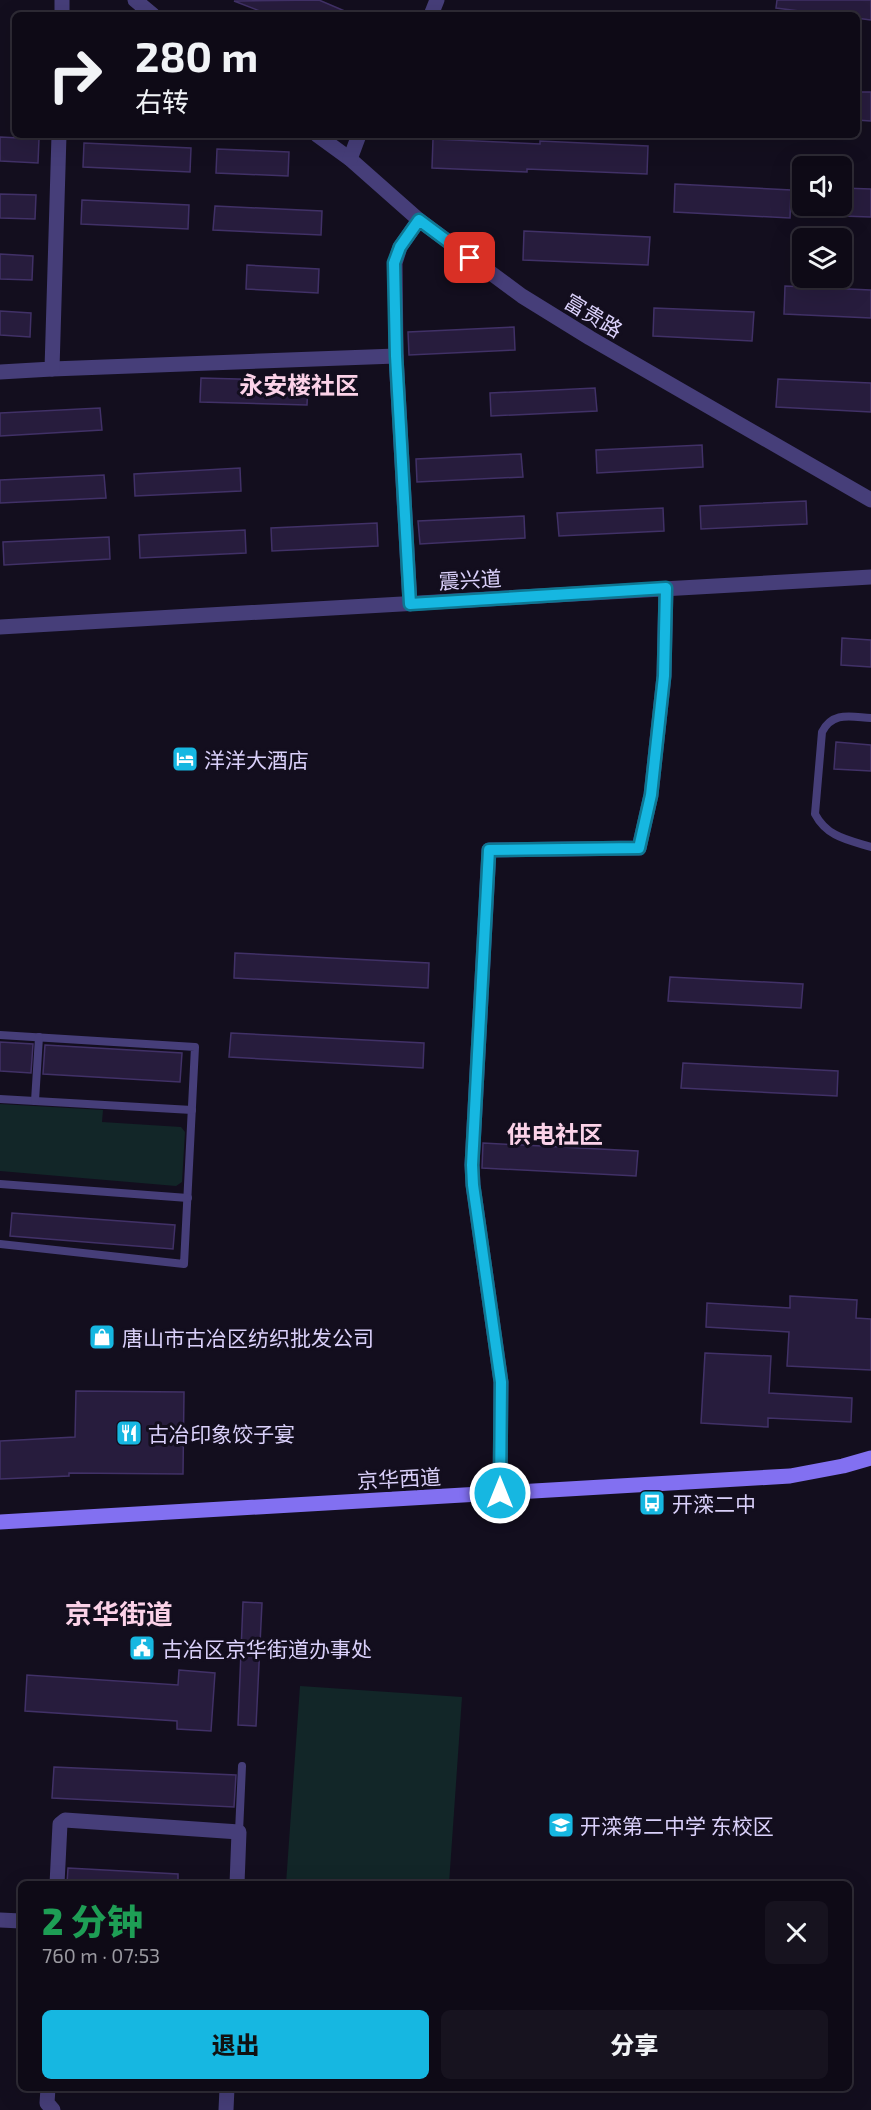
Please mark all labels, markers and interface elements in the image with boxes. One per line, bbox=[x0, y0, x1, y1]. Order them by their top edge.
text: 280 m bbox=[135, 30, 258, 80]
icon: right bbox=[36, 36, 114, 114]
text: 右转 bbox=[135, 85, 189, 117]
map controls bbox=[792, 156, 852, 288]
button: sound bbox=[792, 156, 852, 216]
button: layers bbox=[792, 228, 852, 288]
pin bbox=[444, 232, 495, 283]
icon: arrive bbox=[453, 241, 486, 274]
street label: 富贵路 bbox=[561, 288, 627, 342]
district label: 永安楼社区 bbox=[239, 370, 359, 399]
street label: 震兴道 bbox=[438, 565, 502, 593]
hotel icon: 洋洋大酒店 bbox=[170, 744, 200, 774]
place label: 洋洋大酒店 bbox=[204, 747, 309, 772]
district label: 供电社区 bbox=[507, 1119, 603, 1148]
shop icon: 唐山市古冶区纺织批发公司 bbox=[87, 1322, 117, 1352]
place label: 唐山市古冶区纺织批发公司 bbox=[122, 1325, 374, 1350]
restaurant icon: 古冶印象饺子宴 bbox=[114, 1418, 144, 1448]
place label: 古冶印象饺子宴 bbox=[148, 1421, 295, 1446]
position arrow bbox=[468, 1461, 532, 1525]
street label: 京华西道 bbox=[356, 1463, 442, 1493]
bus stop icon: 开滦二中 bbox=[637, 1488, 667, 1518]
place label: 开滦二中 bbox=[672, 1491, 756, 1516]
district label: 京华街道 bbox=[65, 1597, 173, 1629]
public building icon: 古冶区京华街道办事处 bbox=[127, 1633, 157, 1663]
place label: 古冶区京华街道办事处 bbox=[162, 1636, 372, 1661]
school or university icon: 开滦第二中学 东校区 bbox=[546, 1810, 576, 1840]
place label: 开滦第二中学 东校区 bbox=[580, 1813, 774, 1838]
text: 2 分钟 bbox=[42, 1899, 143, 1942]
button: close bbox=[765, 1901, 828, 1964]
text: 760 m · 07:53 bbox=[42, 1943, 160, 1967]
button: 退出 bbox=[42, 2010, 429, 2079]
button: 分享 bbox=[441, 2010, 828, 2079]

